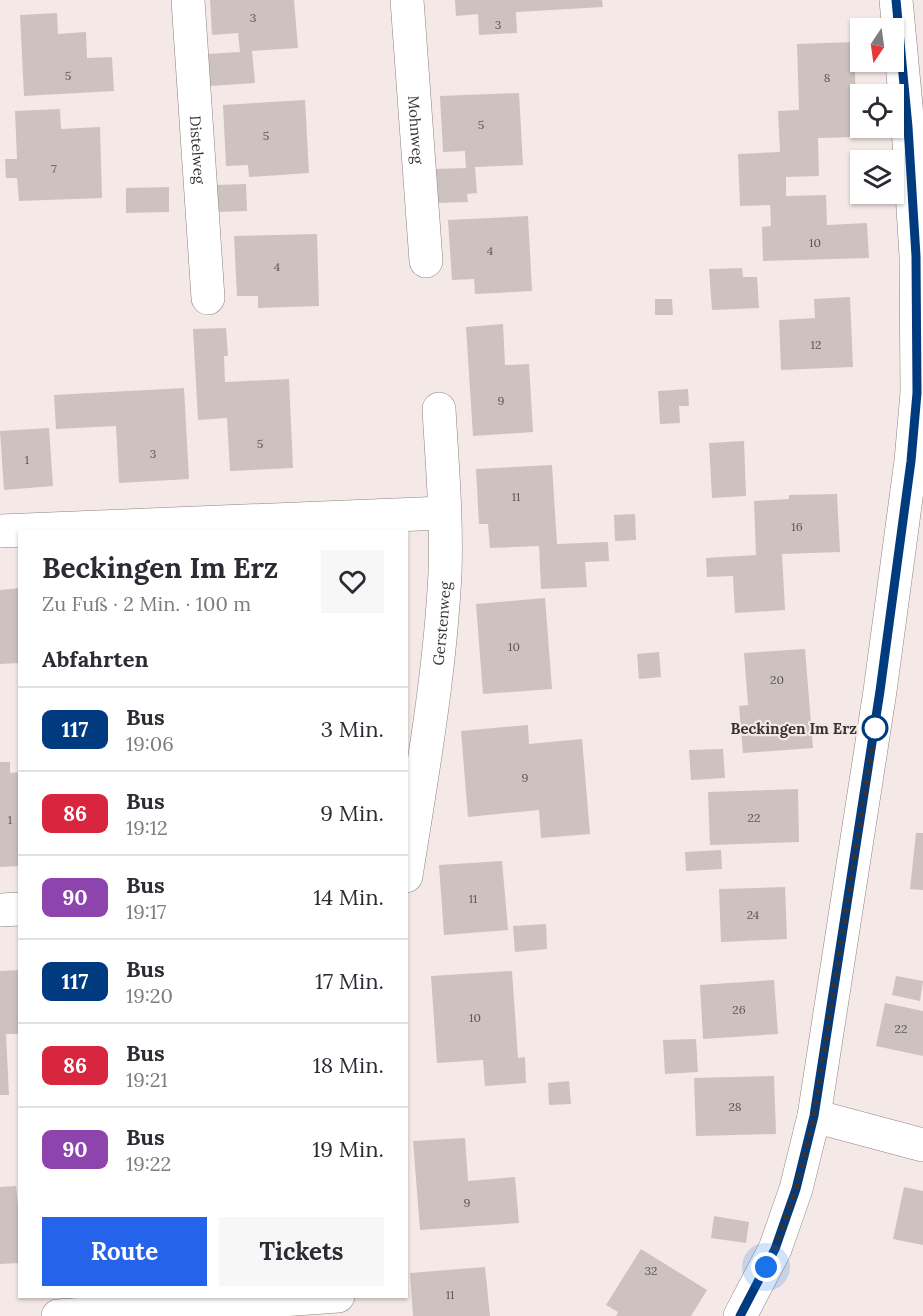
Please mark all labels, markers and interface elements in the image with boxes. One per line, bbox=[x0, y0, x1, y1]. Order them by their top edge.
house number: 3 bbox=[250, 10, 257, 25]
house number: 3 bbox=[495, 17, 502, 32]
north arrow bbox=[850, 18, 904, 72]
map controls bbox=[850, 18, 904, 204]
house number: 5 bbox=[65, 68, 71, 83]
house number: 8 bbox=[824, 70, 831, 85]
button: locate bbox=[850, 84, 904, 138]
street label: Mohnweg bbox=[404, 95, 428, 165]
street label: Distelweg bbox=[186, 115, 210, 185]
house number: 5 bbox=[478, 117, 484, 132]
house number: 5 bbox=[263, 128, 269, 143]
button: layers bbox=[850, 150, 904, 204]
house number: 7 bbox=[51, 161, 57, 176]
house number: 10 bbox=[809, 235, 821, 250]
house number: 4 bbox=[487, 243, 494, 258]
house number: 4 bbox=[274, 259, 281, 274]
house number: 12 bbox=[811, 337, 821, 352]
house number: 9 bbox=[498, 393, 505, 408]
house number: 5 bbox=[257, 436, 263, 451]
house number: 3 bbox=[150, 446, 157, 461]
house number: 1 bbox=[25, 452, 29, 467]
house number: 11 bbox=[512, 489, 520, 504]
house number: 16 bbox=[791, 519, 803, 534]
text: Beckingen Im Erz bbox=[42, 550, 278, 586]
button: heart bbox=[321, 550, 384, 613]
street label: Gerstenweg bbox=[428, 580, 454, 666]
text: Zu Fuß · 2 Min. · 100 m bbox=[42, 591, 251, 616]
house number: 10 bbox=[508, 639, 520, 654]
text: Abfahrten bbox=[42, 645, 149, 673]
house number: 20 bbox=[770, 672, 784, 687]
text: Bus bbox=[126, 703, 165, 731]
text: 3 Min. bbox=[321, 715, 384, 743]
marker: Beckingen Im Erz bbox=[862, 715, 888, 741]
text: 117 bbox=[62, 716, 88, 743]
place label: Beckingen Im Erz bbox=[731, 719, 857, 738]
text: 19:06 bbox=[126, 731, 174, 756]
house number: 9 bbox=[522, 770, 529, 785]
text: Bus bbox=[126, 787, 165, 815]
text: 9 Min. bbox=[320, 799, 384, 827]
text: 86 bbox=[63, 800, 87, 827]
house number: 22 bbox=[748, 810, 760, 825]
house number: 1 bbox=[8, 812, 12, 827]
text: 19:12 bbox=[126, 815, 168, 840]
text: Bus bbox=[126, 871, 165, 899]
text: 14 Min. bbox=[313, 883, 384, 911]
text: 90 bbox=[62, 884, 88, 911]
house number: 11 bbox=[469, 891, 477, 906]
text: 19:17 bbox=[126, 899, 166, 924]
house number: 24 bbox=[747, 907, 760, 922]
text: Bus bbox=[126, 955, 165, 983]
text: 17 Min. bbox=[315, 967, 384, 995]
text: 117 bbox=[62, 968, 88, 995]
text: 19:20 bbox=[126, 983, 173, 1008]
house number: 26 bbox=[732, 1002, 746, 1017]
house number: 10 bbox=[469, 1010, 481, 1025]
house number: 22 bbox=[895, 1021, 907, 1036]
text: Bus bbox=[126, 1039, 165, 1067]
text: 18 Min. bbox=[313, 1051, 384, 1079]
text: 86 bbox=[63, 1052, 87, 1079]
text: 19:21 bbox=[126, 1067, 168, 1092]
house number: 28 bbox=[728, 1099, 742, 1114]
text: Bus bbox=[126, 1123, 165, 1151]
text: 19 Min. bbox=[312, 1135, 384, 1163]
text: 90 bbox=[62, 1136, 88, 1163]
text: 19:22 bbox=[126, 1151, 171, 1176]
house number: 9 bbox=[464, 1195, 471, 1210]
button: Route bbox=[42, 1217, 207, 1286]
button: Tickets bbox=[219, 1217, 384, 1286]
your location bbox=[751, 1252, 781, 1282]
house number: 32 bbox=[644, 1263, 658, 1278]
house number: 11 bbox=[446, 1287, 454, 1302]

